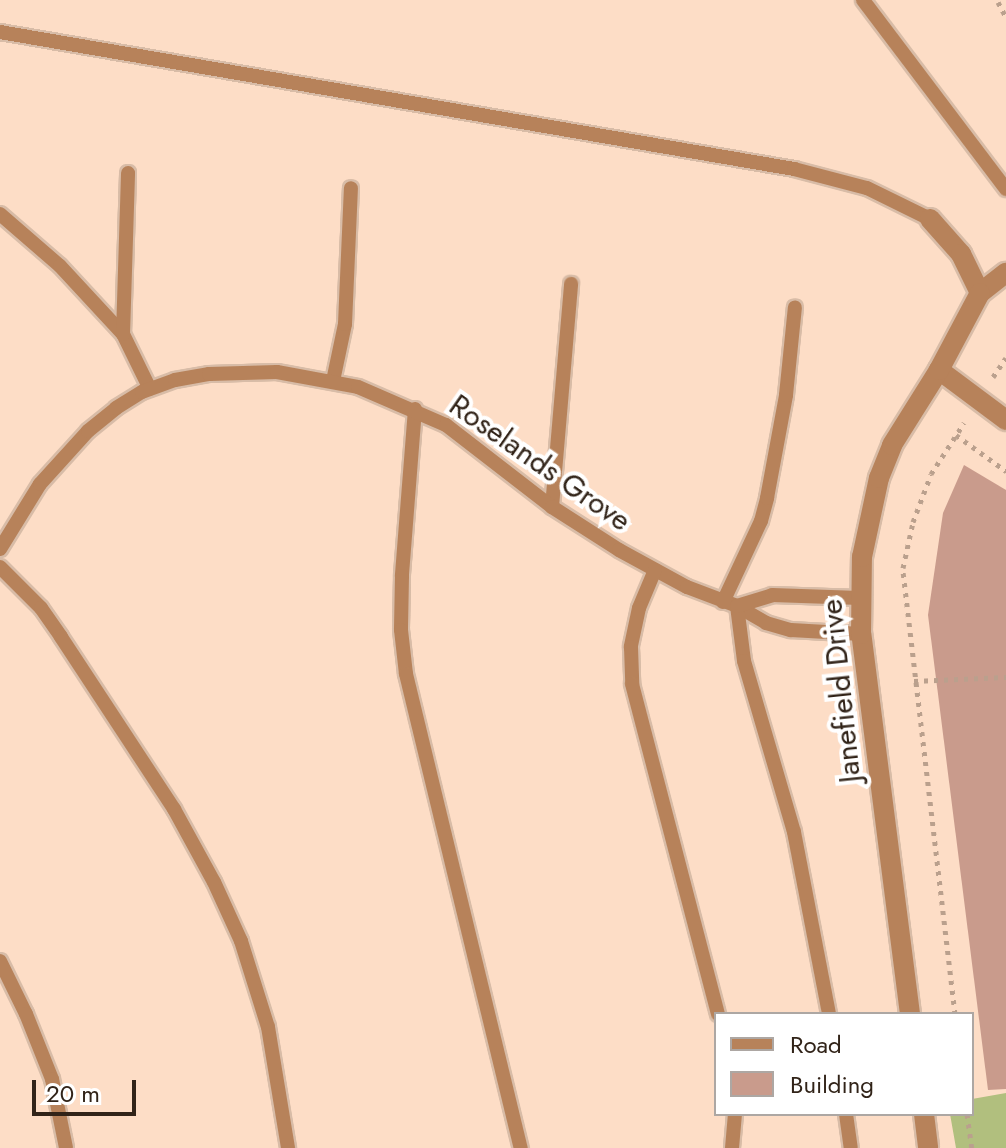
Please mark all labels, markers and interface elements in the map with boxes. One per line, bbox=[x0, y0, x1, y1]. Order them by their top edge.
street label: Roselands Grove bbox=[442, 387, 638, 539]
street label: Janefield Drive bbox=[813, 597, 869, 785]
legend bbox=[714, 1012, 974, 1116]
text: Road bbox=[790, 1027, 842, 1062]
scale bar bbox=[36, 1064, 140, 1114]
text: Building bbox=[790, 1067, 874, 1102]
text: 20 m bbox=[46, 1076, 100, 1111]

